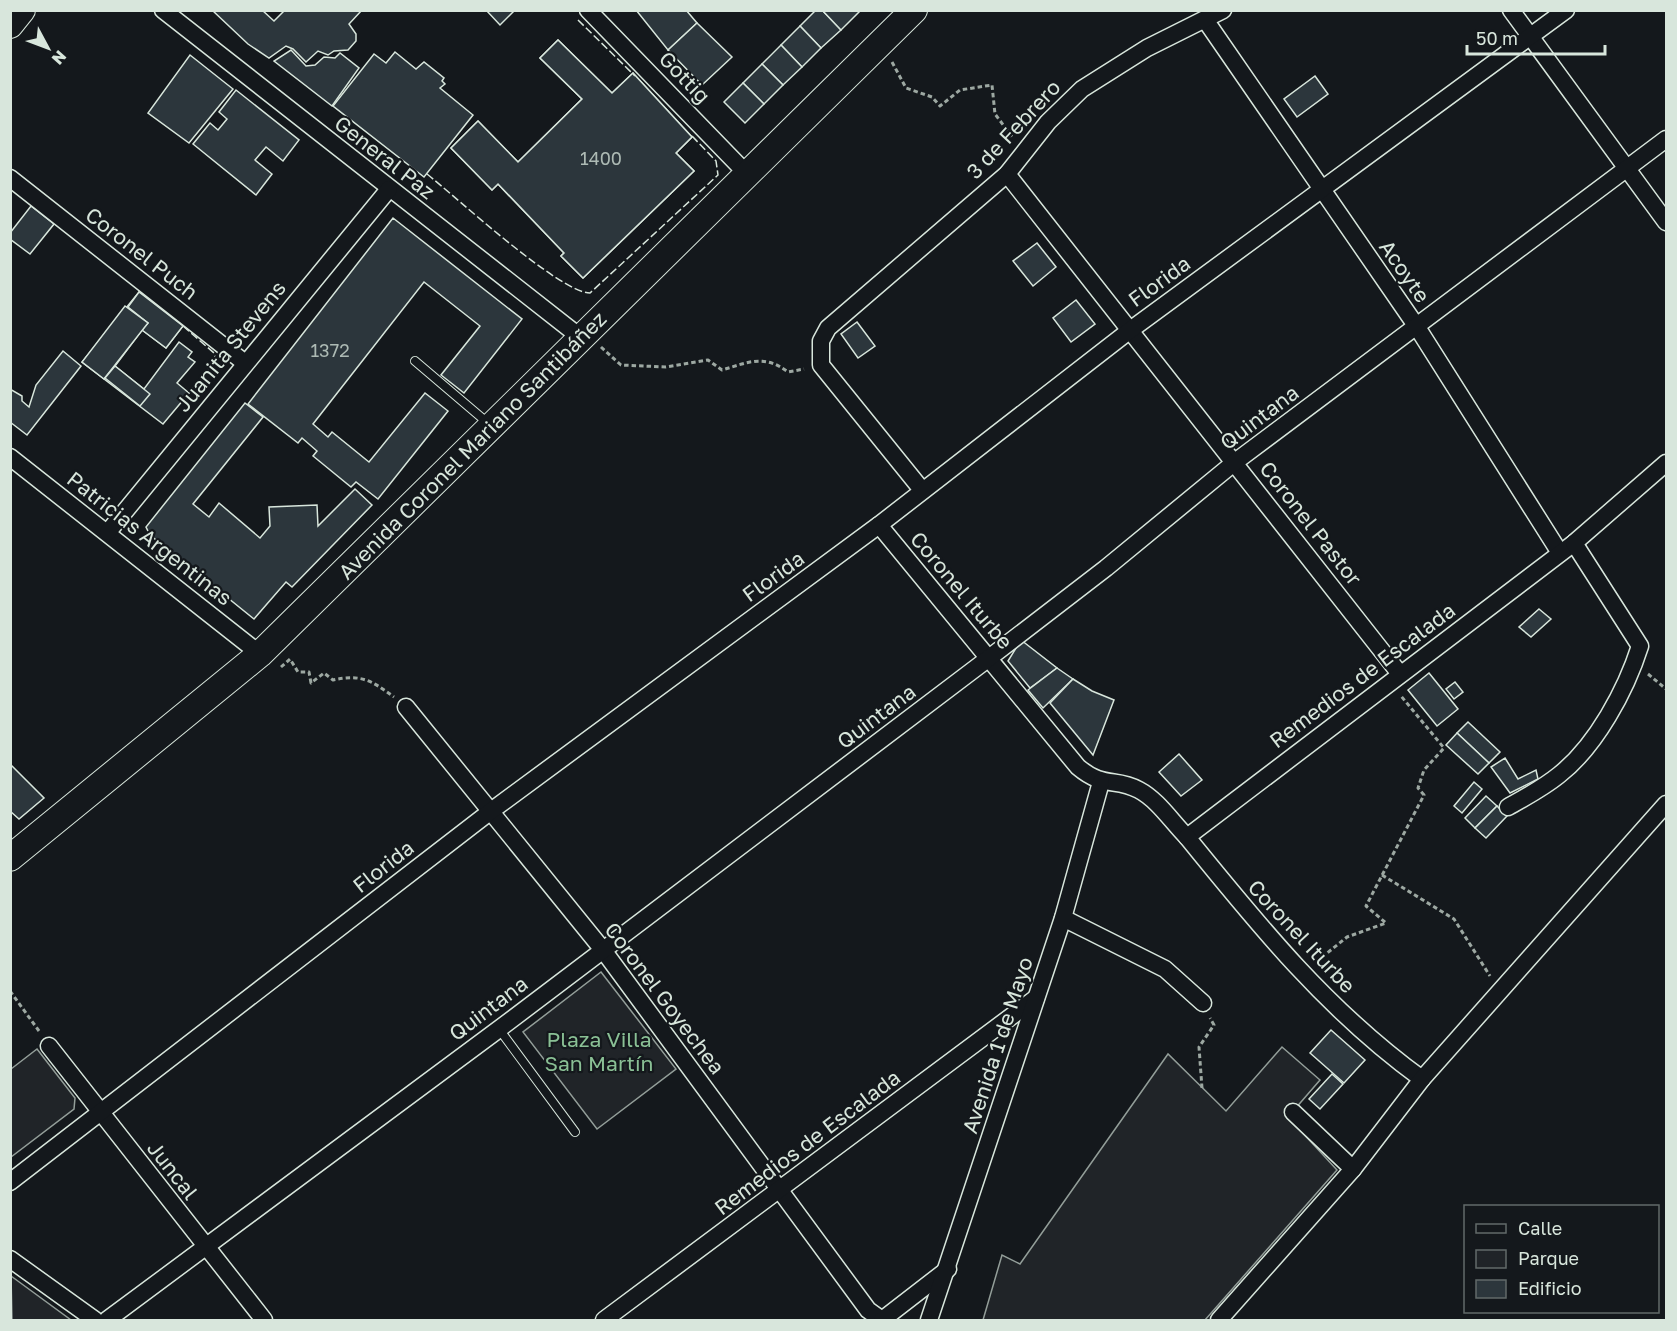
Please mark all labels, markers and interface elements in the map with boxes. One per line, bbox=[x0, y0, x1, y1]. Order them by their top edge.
north arrow bbox=[18, 18, 78, 78]
scale bar bbox=[1467, 18, 1605, 56]
text: 50 m bbox=[1476, 27, 1518, 49]
street label: Gottig bbox=[654, 45, 716, 109]
text: N bbox=[48, 47, 71, 69]
street label: 3 de Febrero bbox=[961, 74, 1065, 184]
street label: General Paz bbox=[330, 110, 440, 204]
house number: 1400 bbox=[580, 147, 622, 169]
street label: Coronel Puch bbox=[81, 201, 203, 305]
street label: Acoyte bbox=[1374, 235, 1436, 307]
street label: Florida bbox=[1123, 250, 1195, 312]
street label: Juanita Stevens bbox=[169, 275, 291, 417]
street label: Avenida Coronel Mariano Santibáñez bbox=[333, 306, 611, 584]
house number: 1372 bbox=[310, 339, 350, 361]
street label: Quintana bbox=[1215, 379, 1303, 455]
street label: Coronel Pastor bbox=[1254, 456, 1368, 590]
street label: Patricias Argentinas bbox=[62, 465, 238, 611]
street label: Coronel Iturbe bbox=[905, 526, 1019, 654]
street label: Florida bbox=[737, 545, 809, 607]
street label: Remedios de Escalada bbox=[1264, 597, 1460, 753]
street label: Quintana bbox=[832, 678, 920, 754]
street label: Florida bbox=[347, 834, 419, 898]
street label: Coronel Iturbe bbox=[1243, 874, 1361, 998]
street label: Coronel Goyechea bbox=[599, 917, 731, 1079]
street label: Avenida 1 de Mayo bbox=[956, 953, 1038, 1137]
street label: Quintana bbox=[444, 970, 532, 1046]
park label: Plaza Villa San Martín bbox=[545, 1026, 653, 1076]
street label: Remedios de Escalada bbox=[709, 1064, 905, 1220]
street label: Juncal bbox=[142, 1135, 204, 1205]
legend bbox=[1464, 1205, 1659, 1313]
text: Calle bbox=[1518, 1217, 1562, 1239]
text: Parque bbox=[1518, 1247, 1579, 1269]
text: Edificio bbox=[1518, 1277, 1582, 1299]

